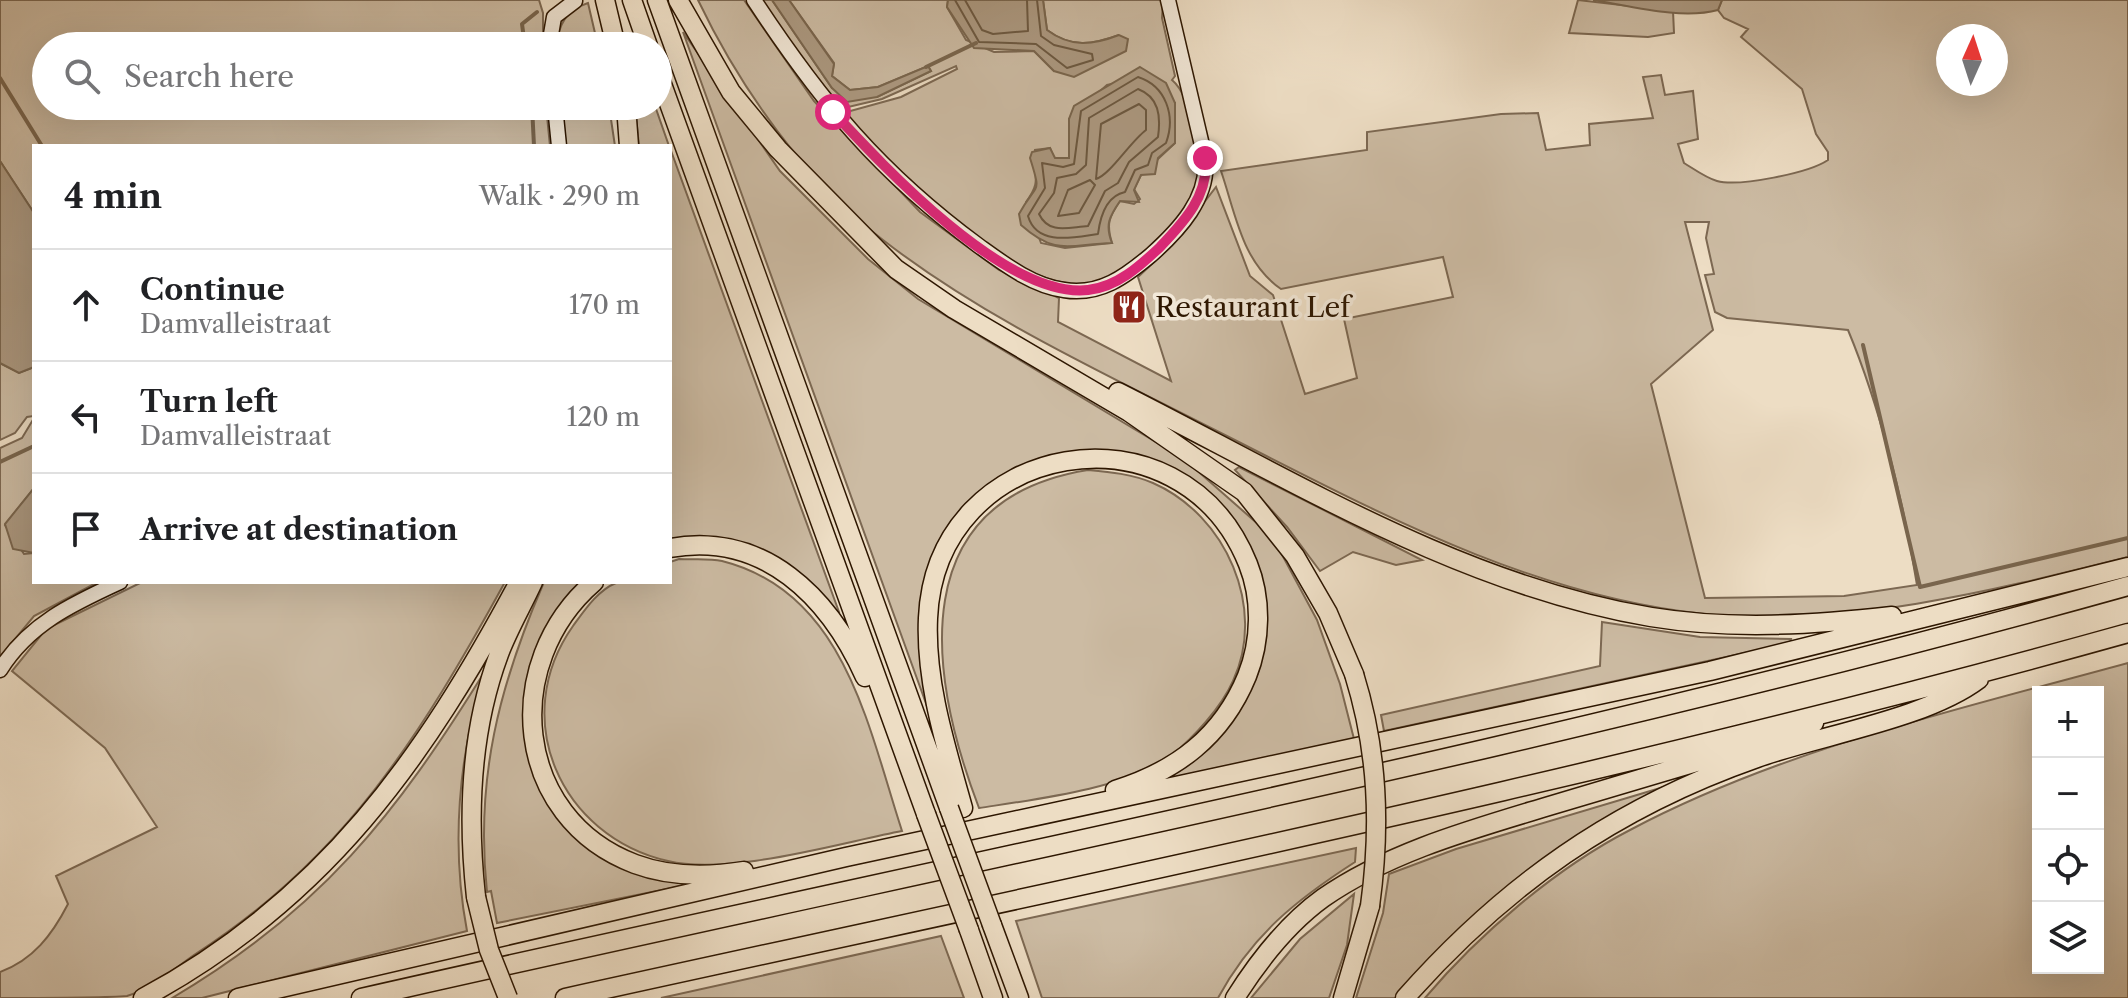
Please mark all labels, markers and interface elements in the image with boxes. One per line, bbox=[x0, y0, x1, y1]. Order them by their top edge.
north arrow bbox=[1936, 24, 2008, 96]
search box bbox=[32, 32, 672, 120]
icon: search bbox=[60, 54, 104, 98]
text: Search here bbox=[124, 58, 294, 95]
route start bbox=[815, 94, 851, 130]
route end bbox=[1187, 140, 1223, 176]
text: 4 min bbox=[64, 175, 162, 217]
text: Walk · 290 m bbox=[479, 180, 640, 212]
text: Continue bbox=[140, 271, 285, 308]
icon: ahead bbox=[64, 283, 108, 327]
restaurant icon: Restaurant Lef bbox=[1110, 288, 1148, 326]
text: 170 m bbox=[569, 289, 640, 321]
place label: Restaurant Lef bbox=[1155, 290, 1353, 324]
text: Damvalleistraat bbox=[140, 308, 331, 340]
text: Turn left bbox=[140, 383, 277, 420]
icon: left bbox=[64, 395, 108, 439]
text: 120 m bbox=[566, 401, 640, 433]
text: Damvalleistraat bbox=[140, 420, 331, 452]
icon: arrive bbox=[64, 507, 108, 551]
text: Arrive at destination bbox=[140, 511, 458, 548]
map controls bbox=[2032, 686, 2104, 974]
button: + bbox=[2032, 686, 2104, 758]
button: − bbox=[2032, 758, 2104, 830]
button: locate bbox=[2032, 830, 2104, 902]
button: layers bbox=[2032, 902, 2104, 974]

